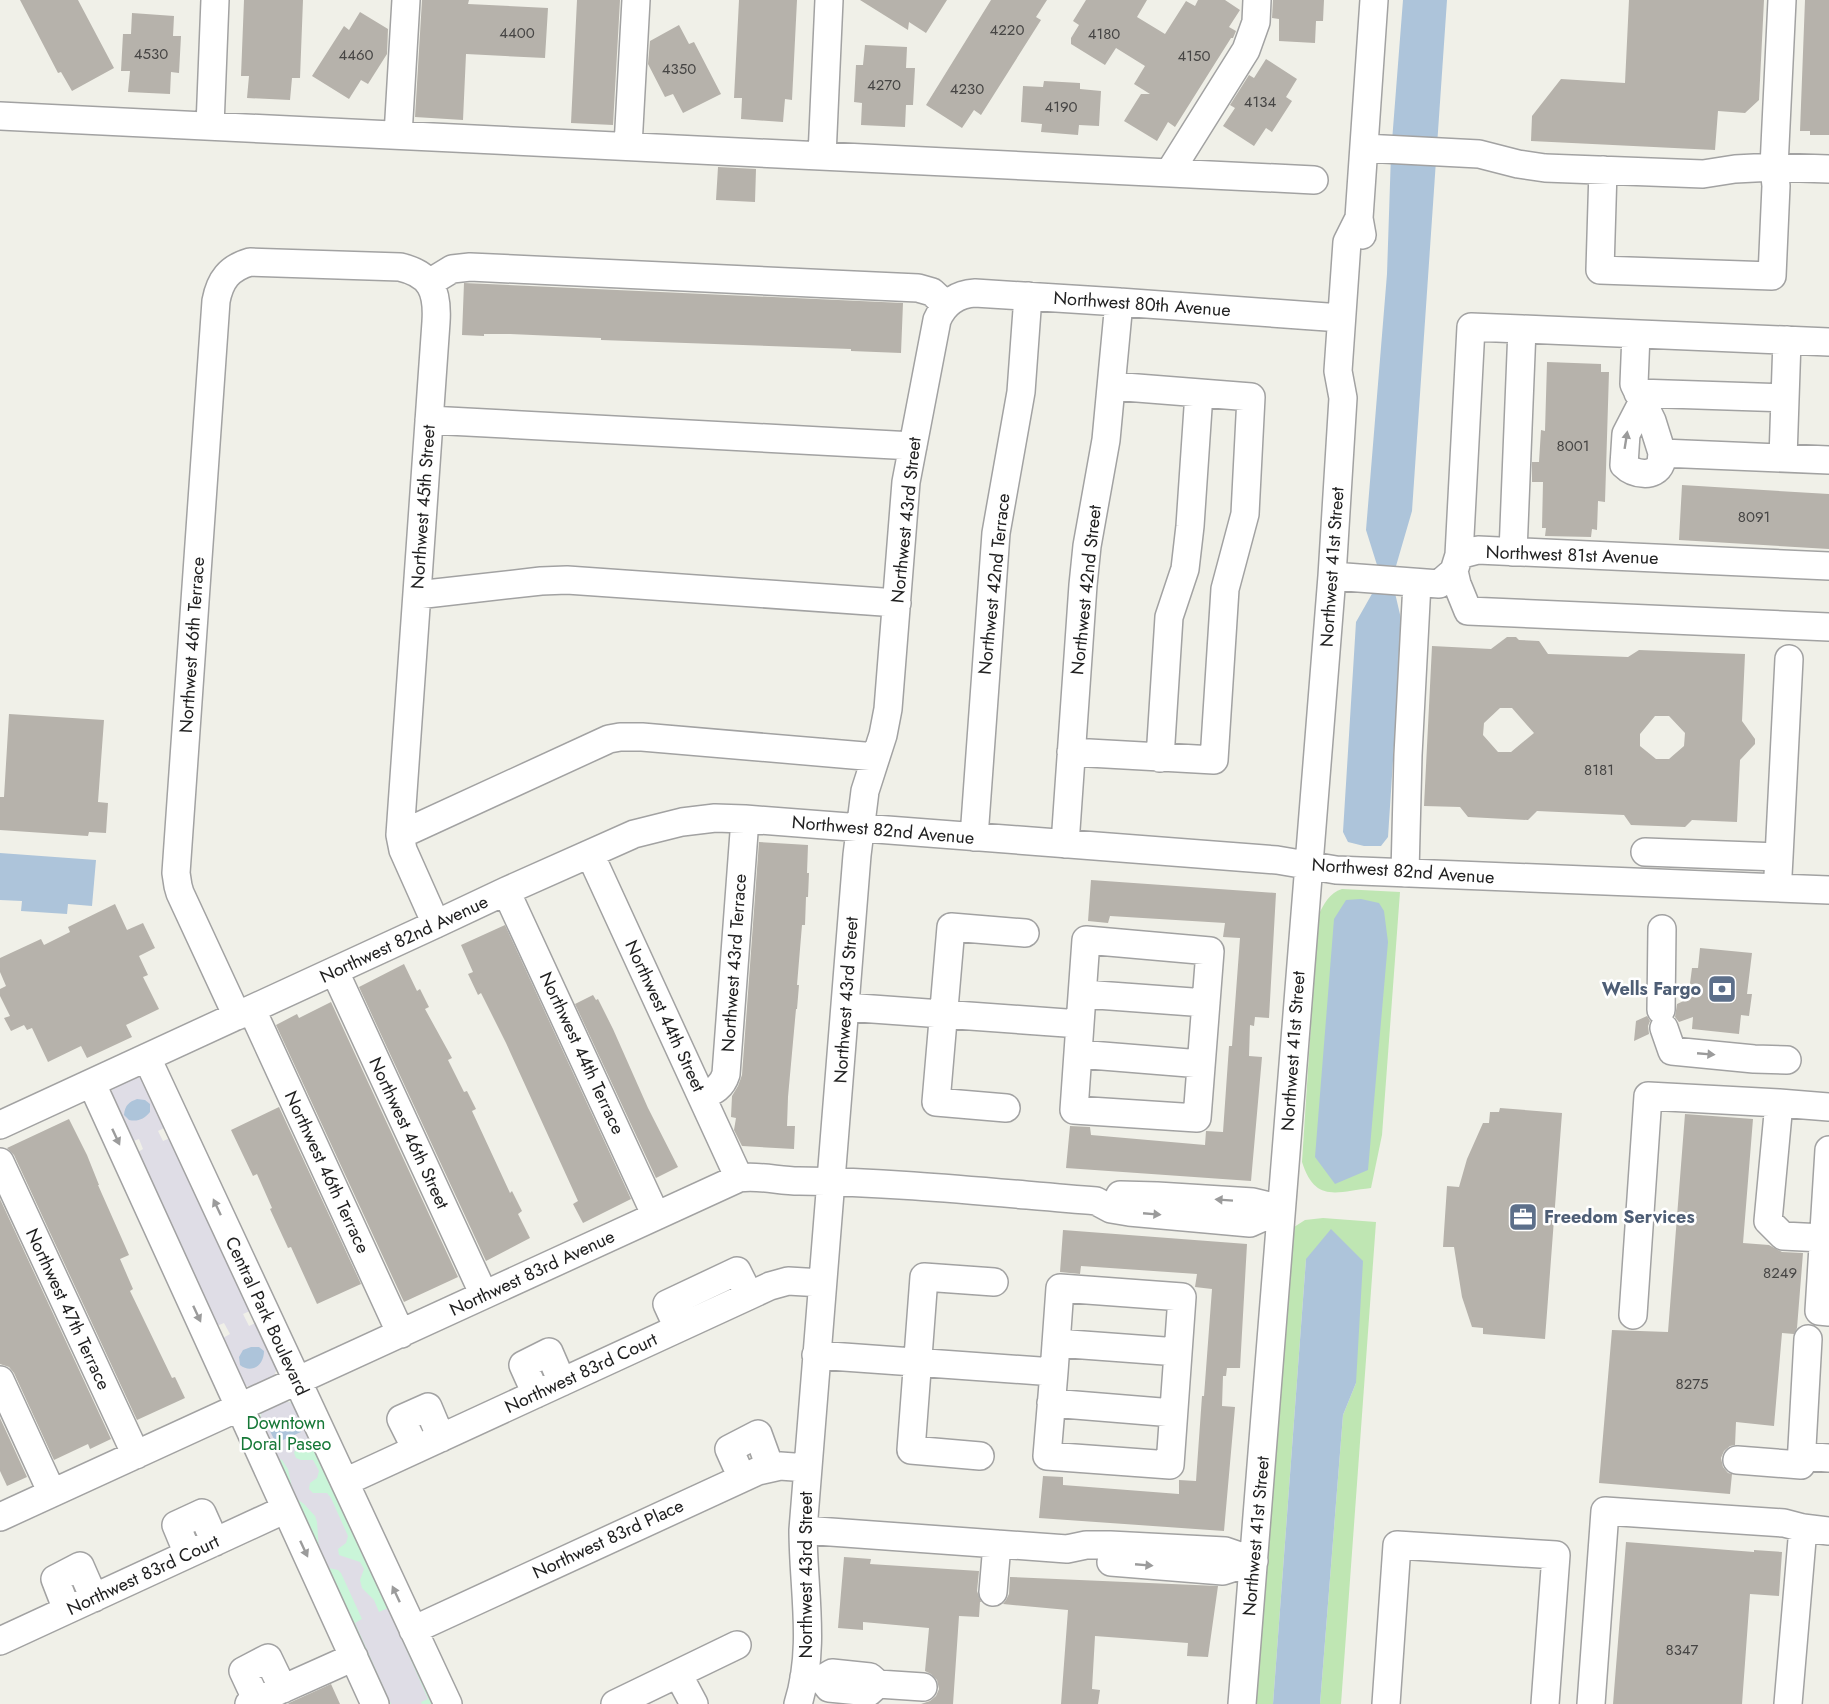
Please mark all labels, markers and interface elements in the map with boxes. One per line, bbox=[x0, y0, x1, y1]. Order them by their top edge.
house number: 4220 bbox=[990, 19, 1024, 41]
house number: 4400 bbox=[499, 22, 535, 44]
house number: 4180 bbox=[1088, 23, 1120, 45]
house number: 4530 bbox=[134, 43, 168, 65]
house number: 4460 bbox=[338, 44, 374, 66]
house number: 4150 bbox=[1178, 45, 1210, 67]
house number: 4350 bbox=[662, 58, 696, 80]
house number: 4270 bbox=[867, 74, 901, 96]
house number: 4230 bbox=[950, 78, 984, 100]
house number: 4134 bbox=[1244, 91, 1276, 113]
house number: 4190 bbox=[1044, 96, 1078, 118]
street label: Northwest 80th Avenue bbox=[1052, 285, 1232, 323]
street label: Northwest 45th Street bbox=[404, 423, 442, 590]
one-way arrow bbox=[1622, 430, 1631, 449]
street label: Northwest 43rd Street bbox=[884, 435, 928, 604]
house number: 8001 bbox=[1557, 435, 1589, 457]
street label: Northwest 41st Street bbox=[1313, 485, 1351, 648]
street label: Northwest 42nd Terrace bbox=[972, 492, 1016, 676]
street label: Northwest 42nd Street bbox=[1064, 503, 1108, 676]
house number: 8091 bbox=[1738, 506, 1770, 528]
street label: Northwest 81st Avenue bbox=[1485, 539, 1659, 571]
street label: Northwest 46th Terrace bbox=[173, 556, 211, 734]
house number: 8181 bbox=[1584, 759, 1614, 781]
street label: Northwest 82nd Avenue bbox=[791, 809, 975, 851]
street label: Northwest 82nd Avenue bbox=[1311, 852, 1495, 890]
street label: Northwest 43rd Terrace bbox=[715, 873, 753, 1053]
street label: Northwest 82nd Avenue bbox=[316, 889, 492, 989]
street label: Northwest 43rd Street bbox=[827, 915, 865, 1084]
street label: Northwest 44th Street bbox=[618, 936, 712, 1097]
street label: Northwest 44th Terrace bbox=[533, 967, 631, 1139]
street label: Northwest 41st Street bbox=[1274, 969, 1312, 1132]
bank icon: Wells Fargo bbox=[1706, 973, 1738, 1005]
place label: Wells Fargo bbox=[1602, 976, 1701, 1002]
one-way arrow bbox=[1697, 1049, 1716, 1059]
street label: Northwest 46th Street bbox=[362, 1053, 456, 1214]
street label: Northwest 46th Terrace bbox=[278, 1086, 376, 1258]
one-way arrow bbox=[111, 1128, 121, 1146]
one-way arrow bbox=[1214, 1196, 1233, 1205]
one-way arrow bbox=[212, 1198, 222, 1216]
office icon: Freedom Services bbox=[1507, 1201, 1539, 1233]
place label: Freedom Services bbox=[1544, 1204, 1695, 1230]
one-way arrow bbox=[1143, 1210, 1162, 1219]
street label: Northwest 83rd Avenue bbox=[445, 1223, 619, 1323]
street label: Northwest 47th Terrace bbox=[19, 1224, 117, 1394]
street label: Central Park Boulevard bbox=[219, 1232, 315, 1400]
house number: 8249 bbox=[1763, 1262, 1797, 1284]
one-way arrow bbox=[192, 1306, 202, 1324]
street label: Northwest 83rd Court bbox=[501, 1326, 662, 1420]
house number: 8275 bbox=[1675, 1373, 1709, 1395]
park label: Downtown Doral Paseo bbox=[241, 1410, 332, 1457]
street label: Northwest 41st Street bbox=[1236, 1454, 1276, 1617]
street label: Northwest 43rd Street bbox=[793, 1491, 819, 1658]
street label: Northwest 83rd Place bbox=[528, 1493, 688, 1585]
street label: Northwest 83rd Court bbox=[63, 1528, 224, 1622]
one-way arrow bbox=[300, 1540, 309, 1557]
one-way arrow bbox=[1135, 1560, 1154, 1569]
one-way arrow bbox=[392, 1585, 401, 1602]
house number: 8347 bbox=[1665, 1639, 1699, 1661]

